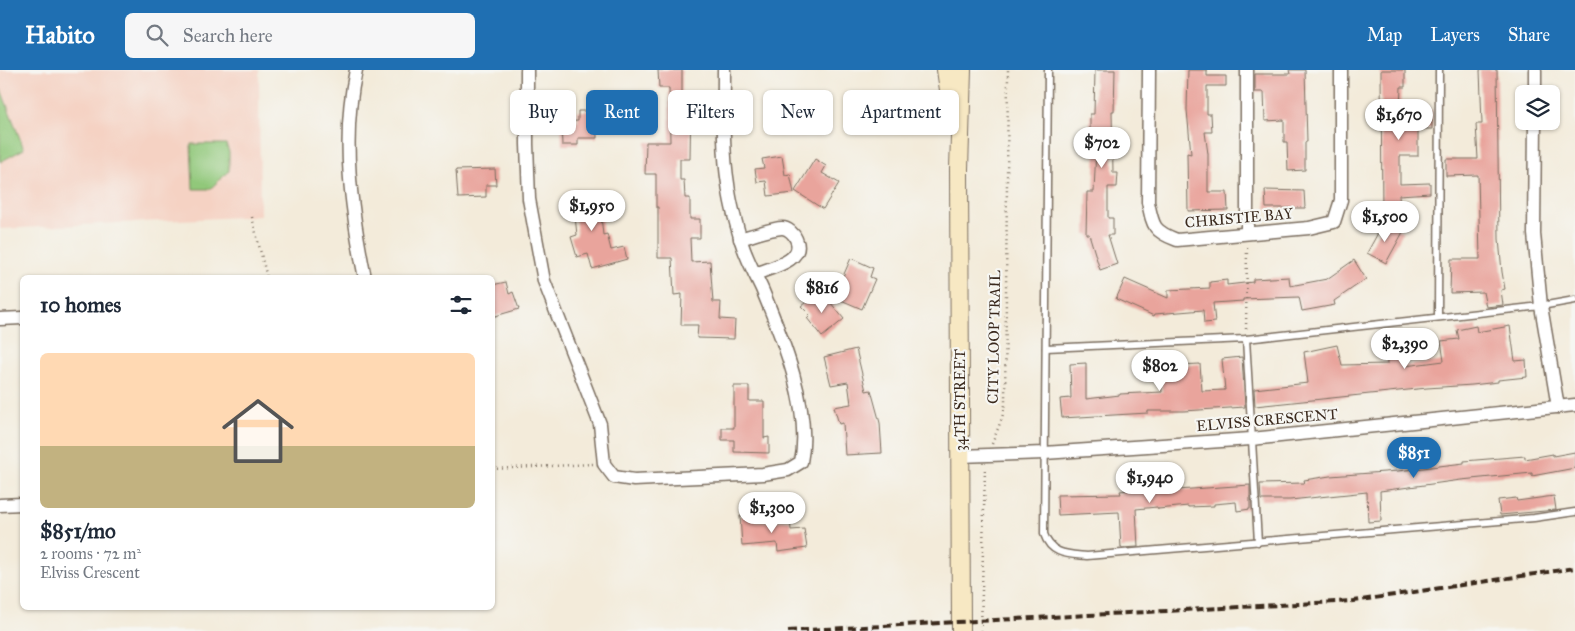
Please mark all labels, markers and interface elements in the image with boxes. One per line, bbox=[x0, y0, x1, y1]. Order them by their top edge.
search box bbox=[125, 13, 475, 58]
text: Habito bbox=[25, 20, 95, 50]
icon: search bbox=[143, 21, 171, 49]
text: Search here bbox=[183, 24, 273, 47]
text: Map bbox=[1367, 24, 1402, 46]
text: Layers bbox=[1430, 24, 1480, 46]
text: Share bbox=[1508, 24, 1550, 46]
map controls bbox=[1515, 85, 1560, 130]
button: layers bbox=[1515, 85, 1560, 130]
chip: Buy bbox=[510, 90, 576, 135]
chip: Rent bbox=[586, 90, 658, 135]
chip: Filters bbox=[668, 90, 753, 135]
chip: New bbox=[763, 90, 833, 135]
chip: Apartment bbox=[843, 90, 959, 135]
pin: $1,670 bbox=[1358, 98, 1440, 141]
text: $1,670 bbox=[1376, 105, 1422, 124]
pin: $702 bbox=[1072, 126, 1132, 169]
text: $702 bbox=[1084, 133, 1120, 152]
pin: $1,950 bbox=[551, 190, 633, 232]
text: $1,950 bbox=[569, 196, 615, 215]
pin: $1,500 bbox=[1344, 200, 1426, 243]
street label: CHRISTIE BAY bbox=[1184, 204, 1294, 232]
text: $1,500 bbox=[1362, 207, 1408, 226]
street label: CITY LOOP TRAIL bbox=[984, 270, 1004, 404]
pin: $816 bbox=[792, 272, 852, 314]
text: $816 bbox=[806, 278, 838, 297]
icon: filters bbox=[447, 291, 475, 319]
text: 10 homes bbox=[40, 292, 121, 318]
pin: $2,390 bbox=[1364, 328, 1446, 370]
text: $2,390 bbox=[1382, 334, 1428, 353]
street label: 34TH STREET bbox=[951, 349, 969, 451]
pin: $802 bbox=[1130, 350, 1190, 392]
text: $802 bbox=[1142, 356, 1178, 375]
icon: home bbox=[213, 386, 303, 476]
street label: ELVISS CRESCENT bbox=[1196, 405, 1338, 435]
pin: $851 bbox=[1384, 436, 1444, 479]
text: $851 bbox=[1398, 443, 1430, 462]
pin: $1,940 bbox=[1109, 462, 1191, 504]
text: $1,940 bbox=[1127, 468, 1173, 487]
pin: $1,300 bbox=[731, 492, 813, 534]
text: $1,300 bbox=[749, 498, 795, 517]
text: $851/mo bbox=[40, 518, 116, 544]
text: 2 rooms · 72 m² bbox=[40, 544, 141, 563]
text: Elviss Crescent bbox=[40, 563, 140, 582]

